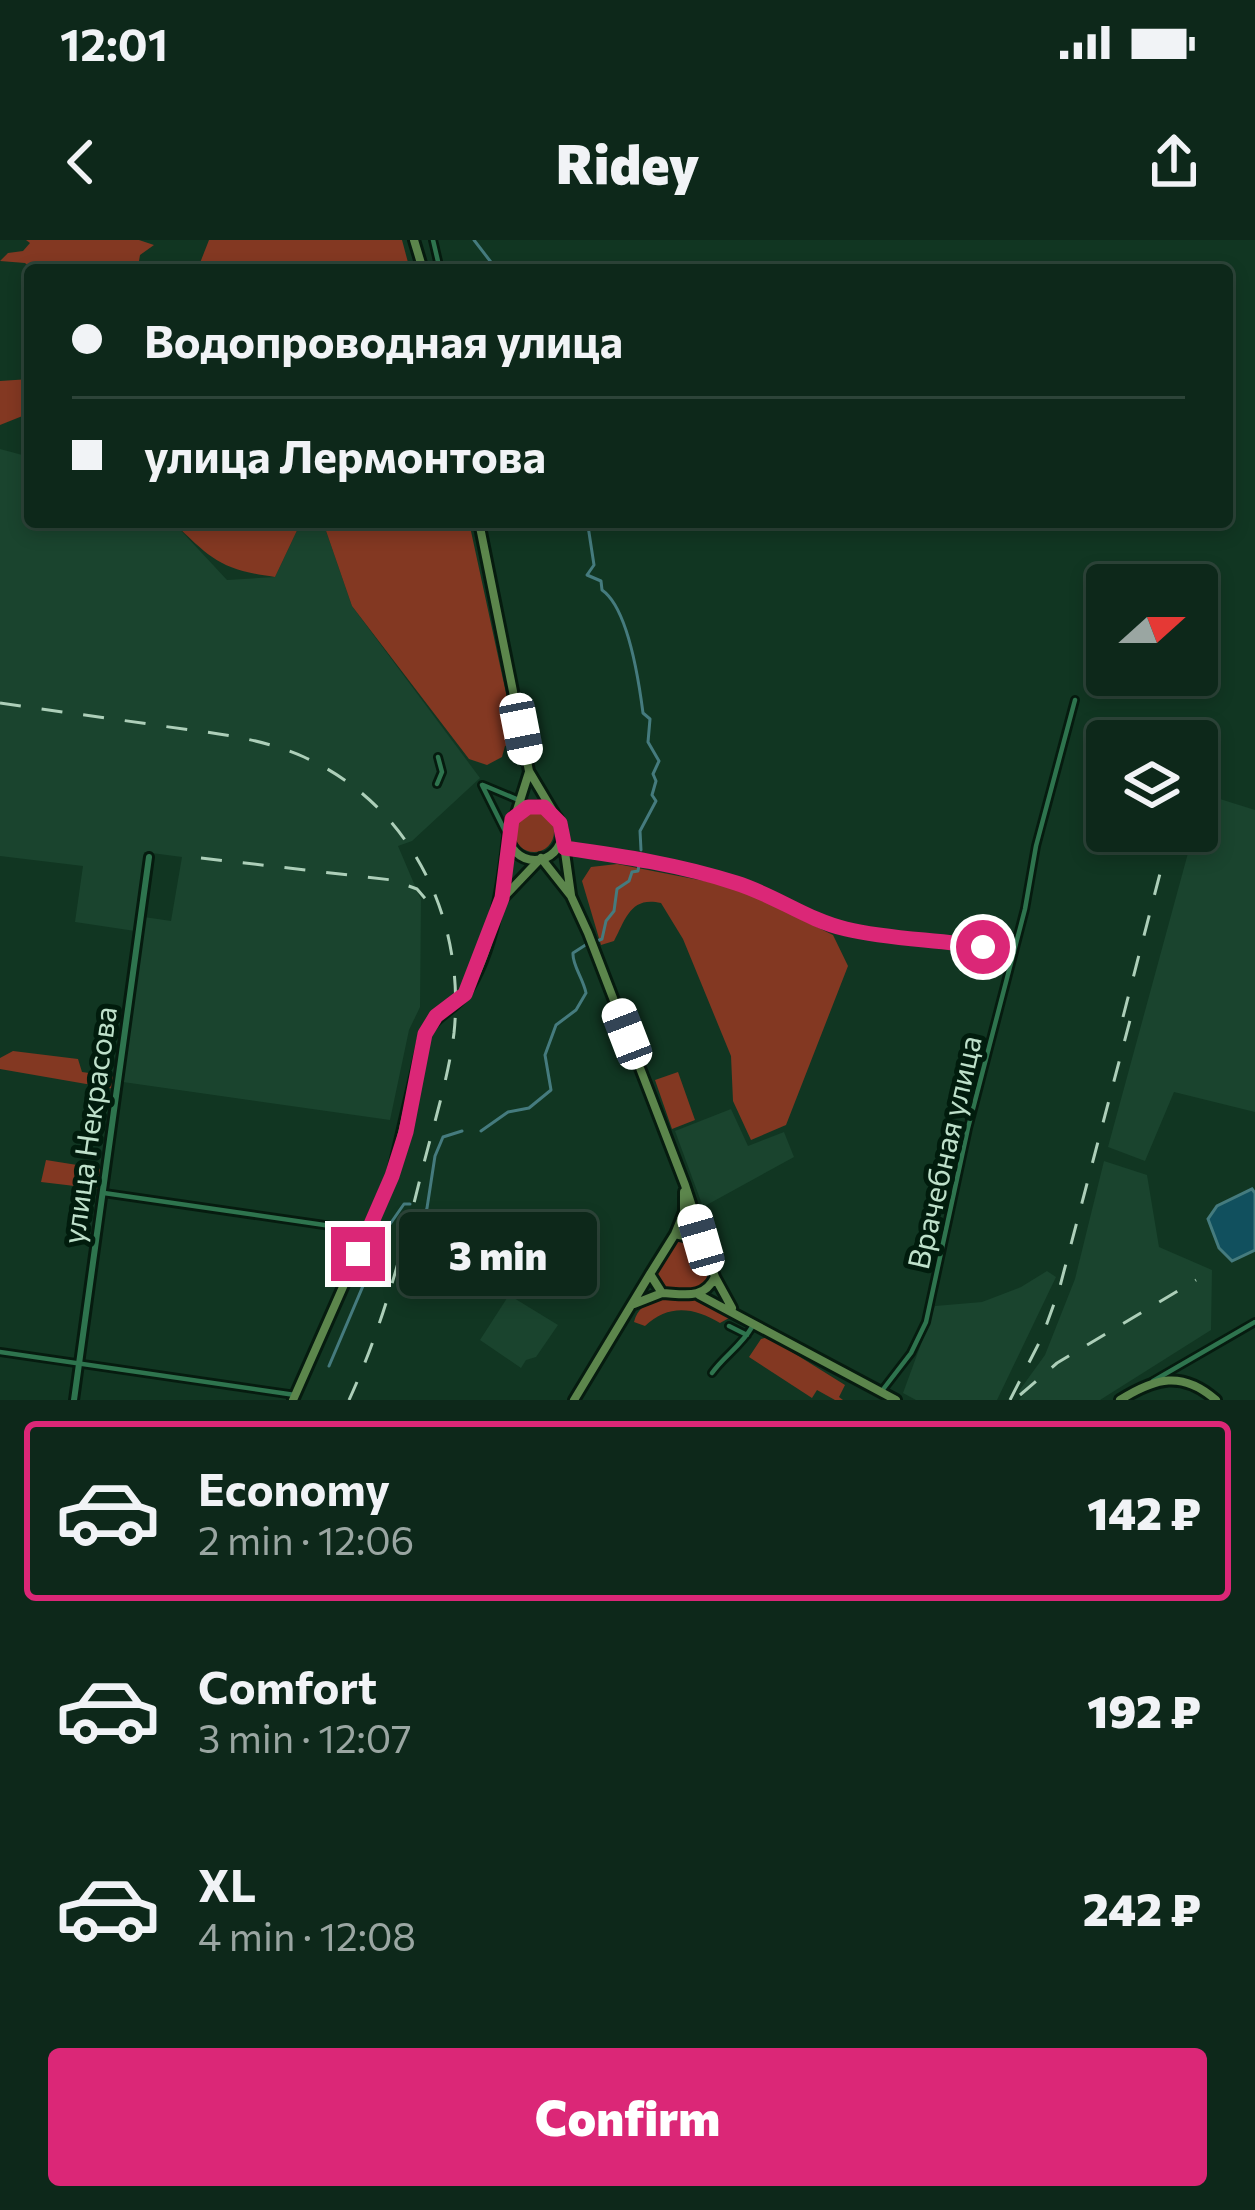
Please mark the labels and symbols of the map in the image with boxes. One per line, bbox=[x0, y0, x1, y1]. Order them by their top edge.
north arrow bbox=[1086, 564, 1218, 696]
car bbox=[496, 690, 546, 768]
route start bbox=[956, 920, 1010, 974]
car bbox=[597, 994, 657, 1074]
street label: улица Некрасова bbox=[53, 1004, 123, 1246]
street label: Врачебная улица bbox=[898, 1032, 988, 1272]
car bbox=[674, 1200, 728, 1280]
callout: 3 min bbox=[400, 1212, 598, 1296]
route end bbox=[331, 1227, 385, 1281]

